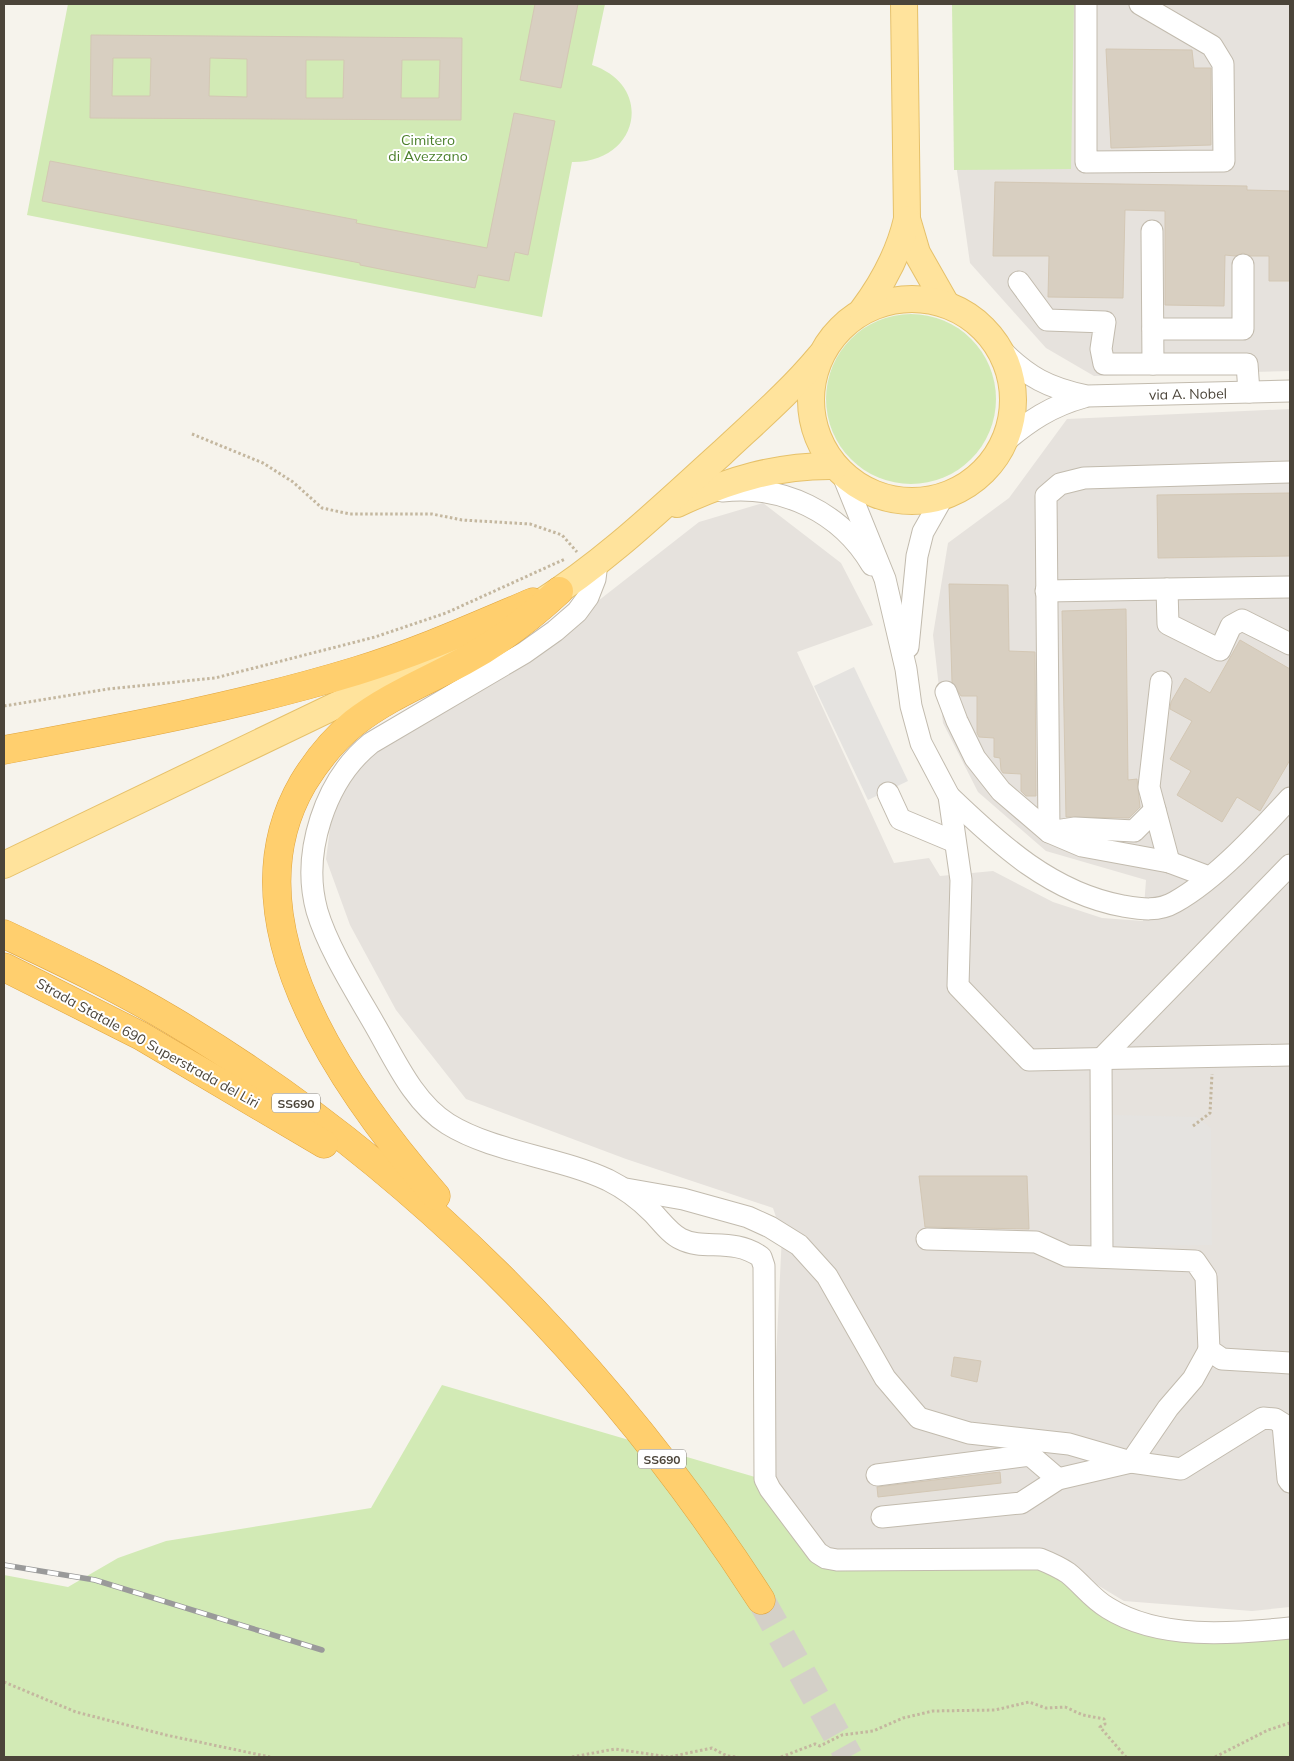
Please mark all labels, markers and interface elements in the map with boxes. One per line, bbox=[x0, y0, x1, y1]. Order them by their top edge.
park label: Cimitero di Avezzano bbox=[388, 131, 468, 165]
street label: via A. Nobel bbox=[1149, 384, 1227, 404]
street label: Strada Statale 690 Superstrada del Liri bbox=[33, 974, 263, 1112]
road number: SS690 bbox=[272, 1094, 320, 1112]
road number: SS690 bbox=[638, 1450, 686, 1468]

